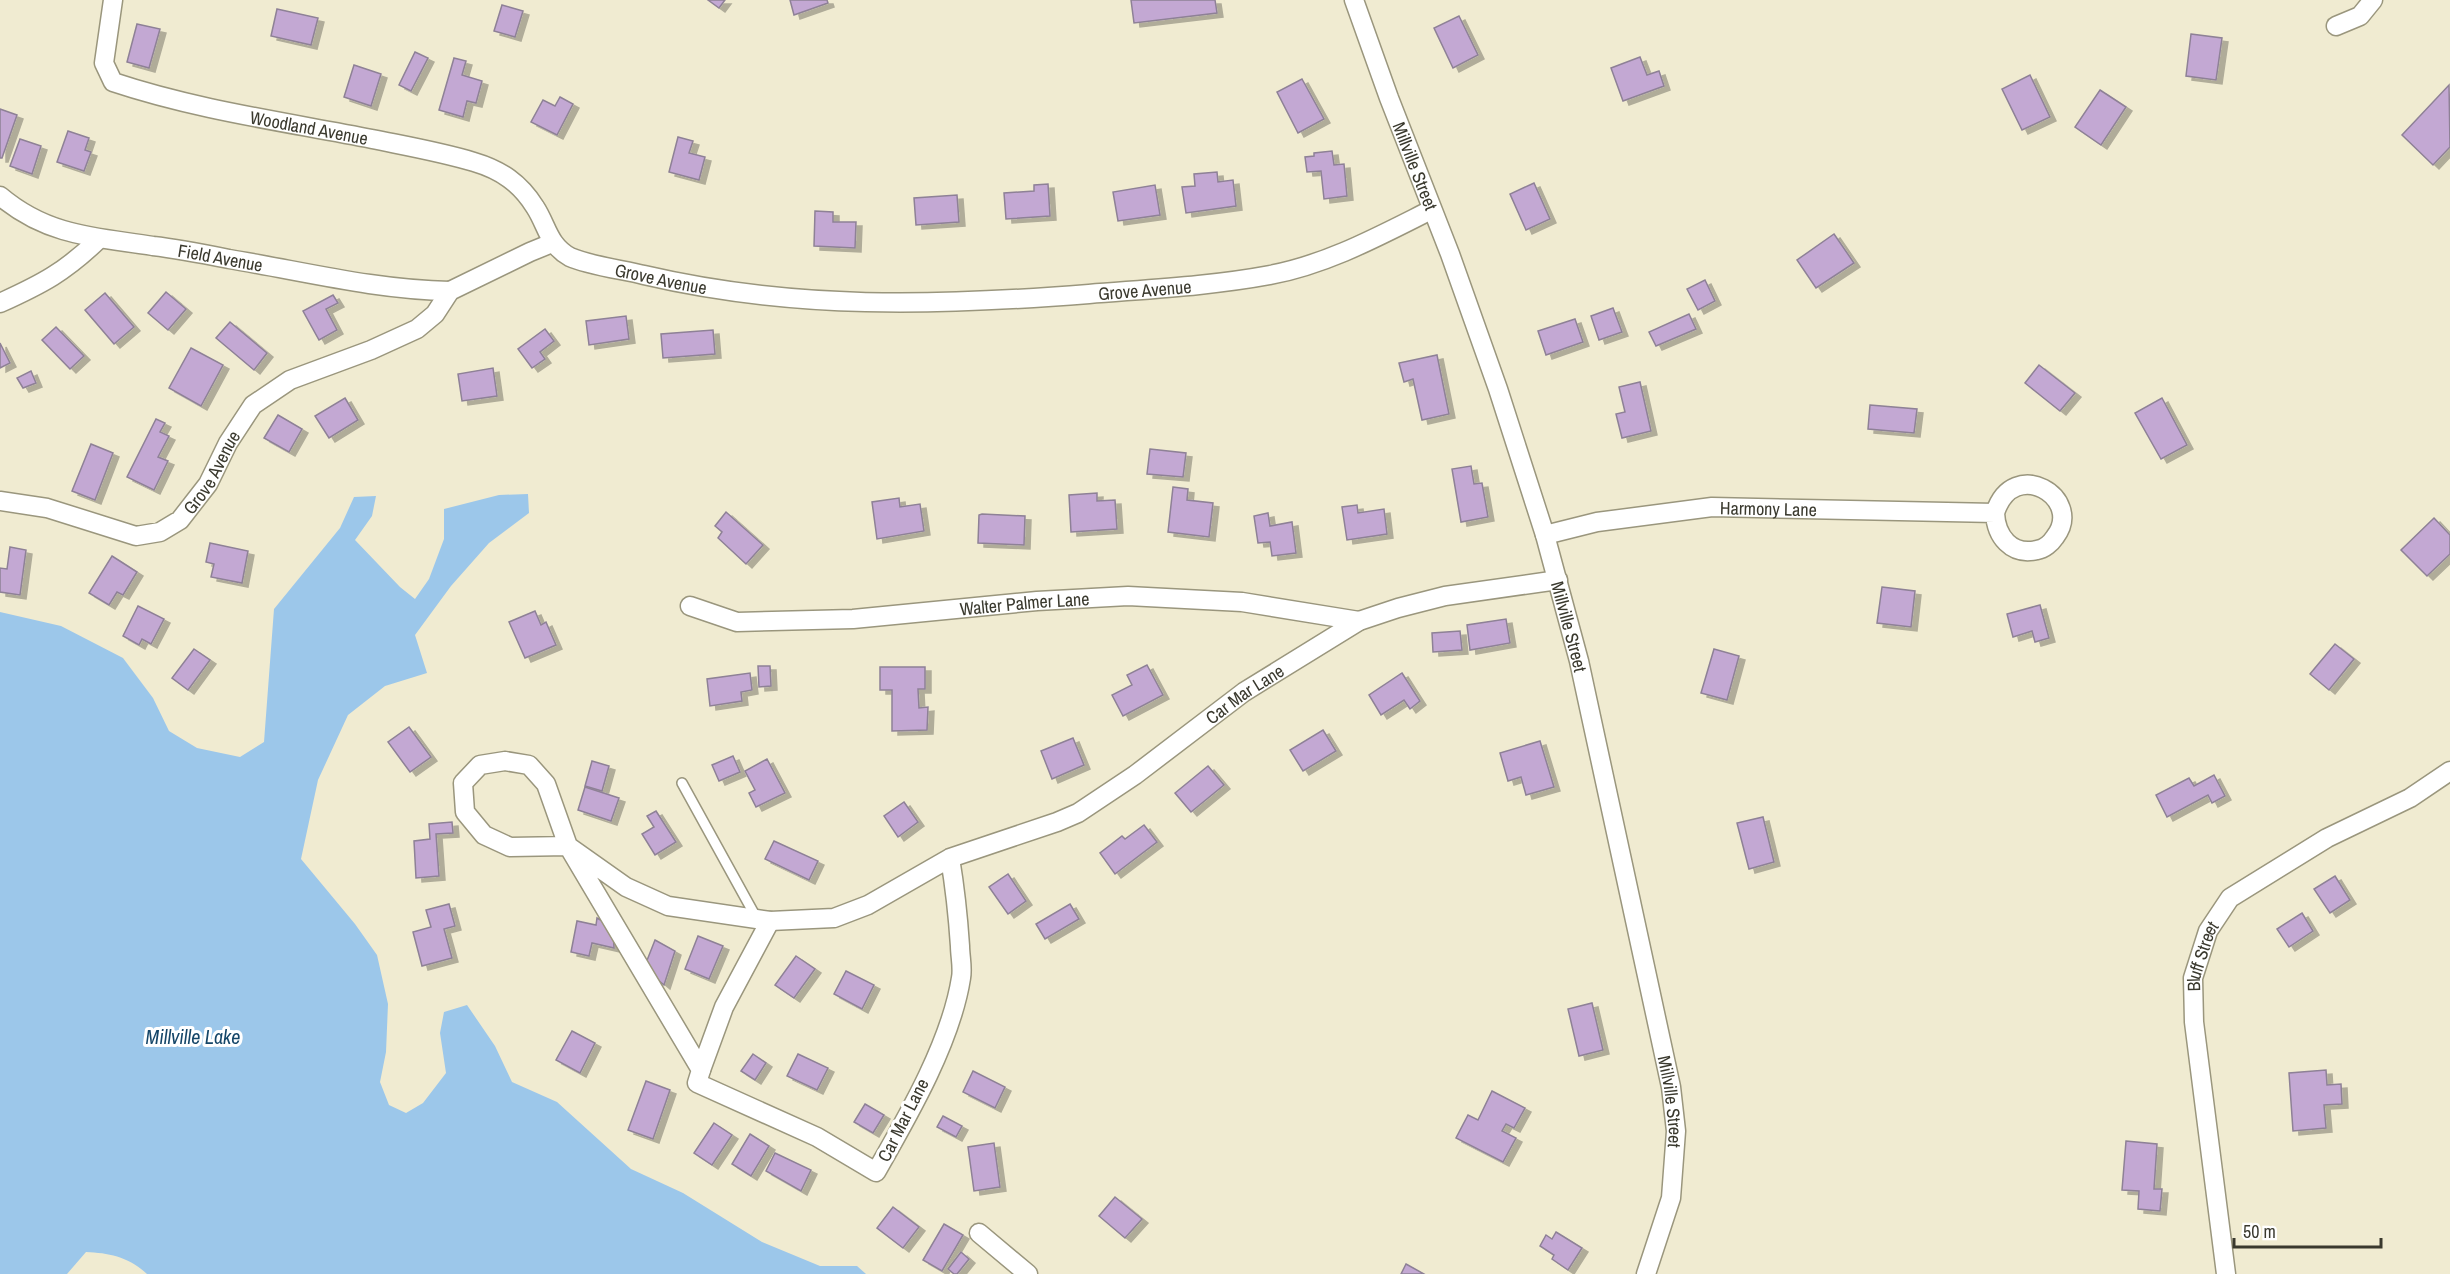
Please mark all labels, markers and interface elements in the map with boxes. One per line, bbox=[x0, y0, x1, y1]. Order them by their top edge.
street label: Woodland Avenue bbox=[248, 104, 370, 150]
street label: Millville Street bbox=[1387, 118, 1444, 214]
street label: Field Avenue bbox=[176, 237, 265, 277]
street label: Grove Avenue bbox=[613, 257, 709, 300]
street label: Grove Avenue bbox=[1097, 273, 1193, 306]
street label: Grove Avenue bbox=[177, 425, 246, 519]
street label: Harmony Lane bbox=[1720, 495, 1817, 522]
street label: Millville Street bbox=[1546, 578, 1593, 674]
street label: Walter Palmer Lane bbox=[959, 586, 1090, 621]
street label: Car Mar Lane bbox=[1200, 658, 1289, 730]
street label: Bluff Street bbox=[2181, 916, 2224, 992]
water label: Millville Lake bbox=[146, 1023, 240, 1050]
street label: Millville Street bbox=[1652, 1053, 1689, 1148]
street label: Car Mar Lane bbox=[871, 1074, 935, 1166]
scale bar bbox=[2234, 1211, 2381, 1249]
text: 50 m bbox=[2243, 1219, 2276, 1244]

